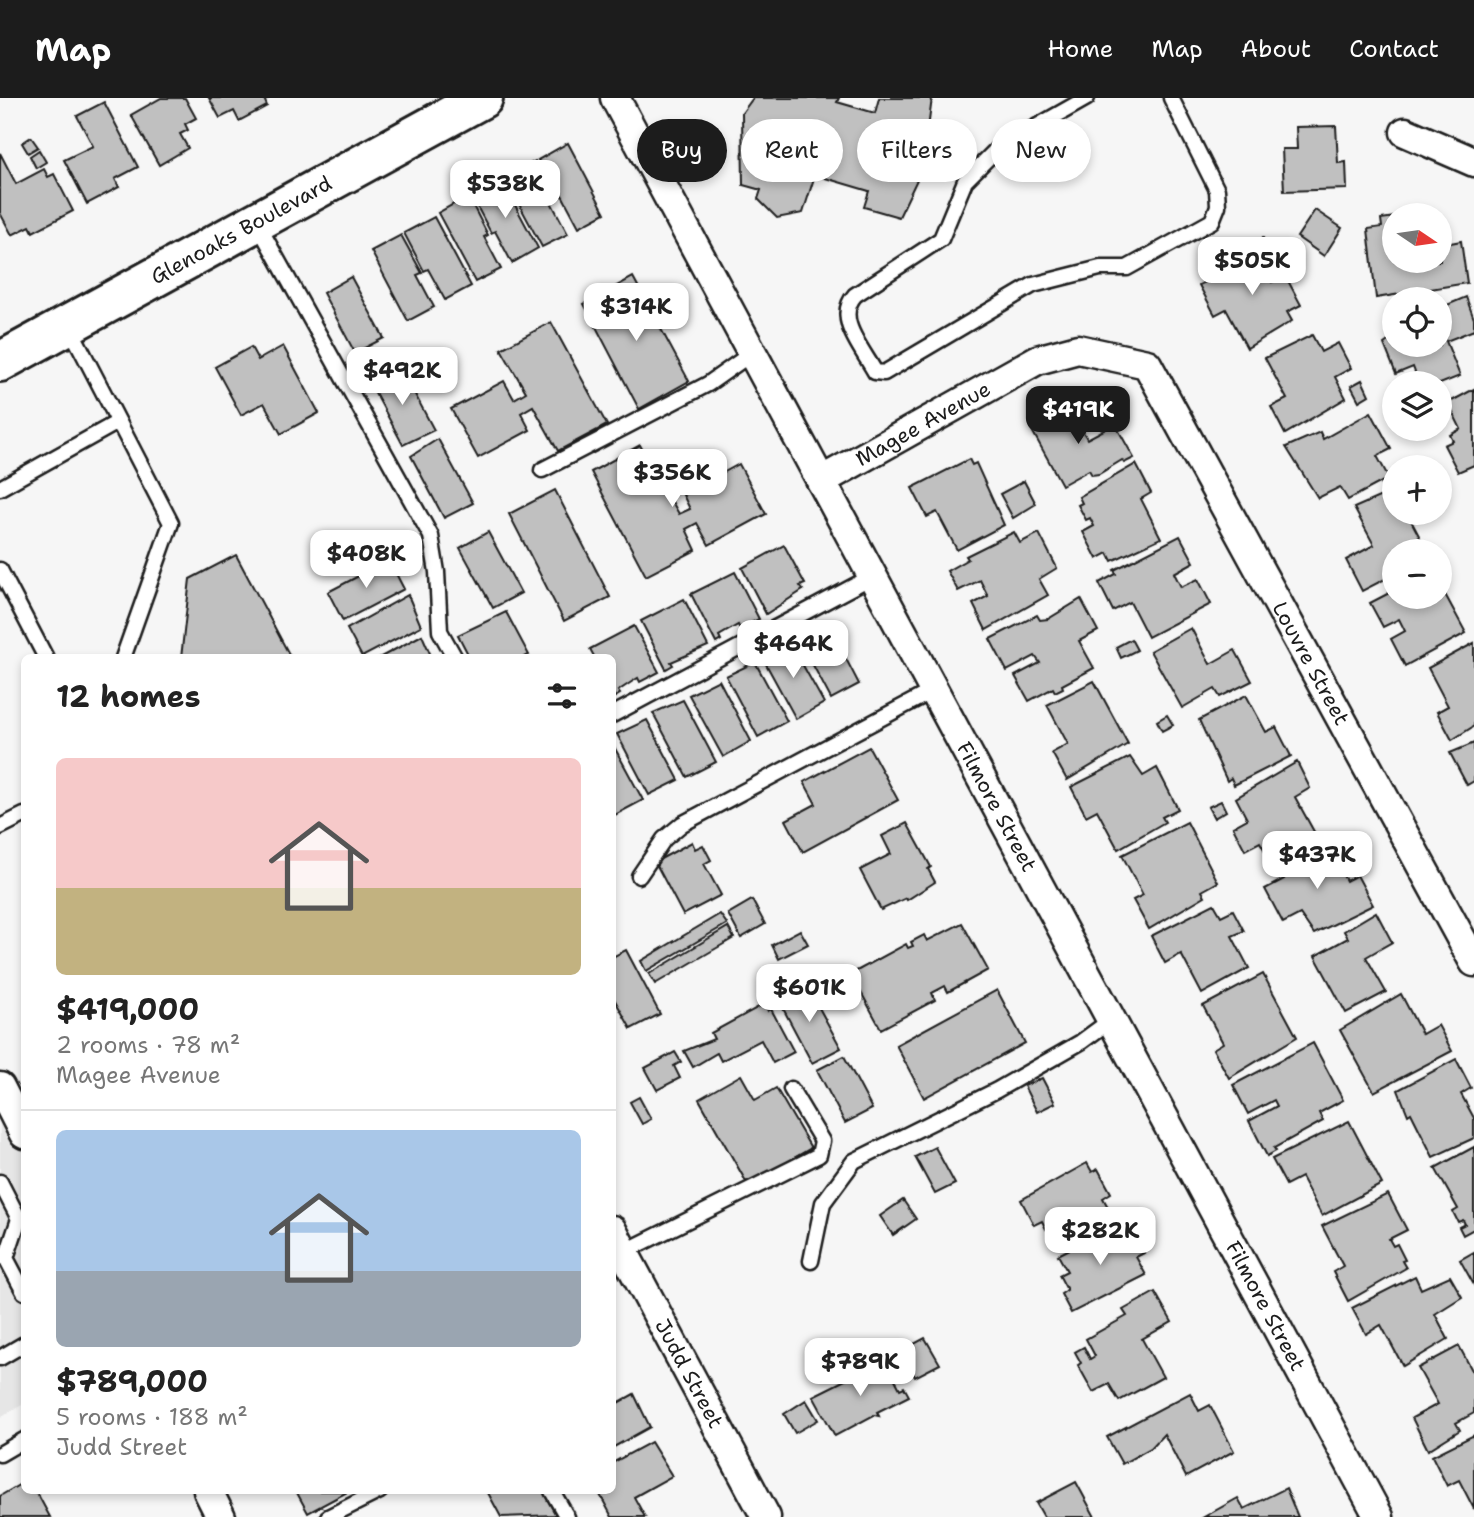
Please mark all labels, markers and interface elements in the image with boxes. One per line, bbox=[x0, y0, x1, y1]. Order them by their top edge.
text: Map bbox=[35, 27, 111, 72]
text: Home bbox=[1047, 33, 1113, 65]
text: Map bbox=[1151, 33, 1203, 65]
text: About bbox=[1241, 33, 1311, 65]
text: Contact bbox=[1349, 33, 1439, 65]
chip: Buy bbox=[637, 119, 727, 182]
chip: Rent bbox=[741, 119, 843, 182]
chip: Filters bbox=[857, 119, 977, 182]
chip: New bbox=[991, 119, 1091, 182]
pin: $538K bbox=[456, 160, 554, 220]
text: $538K bbox=[466, 168, 544, 198]
street label: Glenoaks Boulevard bbox=[146, 169, 337, 291]
north arrow bbox=[1382, 203, 1452, 273]
map controls bbox=[1382, 203, 1452, 609]
pin: $505K bbox=[1203, 238, 1301, 297]
text: $505K bbox=[1214, 245, 1290, 275]
pin: $314K bbox=[587, 284, 685, 343]
button: locate bbox=[1382, 287, 1452, 357]
text: $314K bbox=[600, 291, 672, 321]
pin: $492K bbox=[353, 348, 451, 407]
text: $492K bbox=[363, 355, 441, 385]
button: layers bbox=[1382, 371, 1452, 441]
street label: Magee Avenue bbox=[851, 375, 996, 473]
pin: $419K bbox=[1029, 386, 1127, 446]
text: $419K bbox=[1042, 394, 1114, 424]
pin: $356K bbox=[623, 450, 721, 509]
button: + bbox=[1382, 455, 1452, 525]
text: $356K bbox=[633, 457, 711, 487]
pin: $408K bbox=[317, 531, 415, 590]
text: $408K bbox=[326, 538, 406, 568]
button: − bbox=[1382, 539, 1452, 609]
street label: Louvre Street bbox=[1266, 597, 1356, 730]
pin: $464K bbox=[744, 620, 842, 680]
text: $464K bbox=[753, 628, 833, 658]
text: 12 homes bbox=[56, 676, 200, 717]
icon: filters bbox=[543, 677, 581, 715]
street label: Filmore Street bbox=[950, 737, 1043, 877]
icon: home bbox=[256, 803, 382, 929]
pin: $437K bbox=[1268, 832, 1366, 891]
text: $437K bbox=[1278, 839, 1356, 869]
pin: $601K bbox=[760, 964, 858, 1024]
text: $601K bbox=[772, 972, 846, 1002]
text: $419,000 bbox=[56, 989, 199, 1030]
text: 2 rooms · 78 m² bbox=[56, 1030, 240, 1060]
text: Magee Avenue bbox=[56, 1060, 221, 1090]
icon: home bbox=[256, 1175, 382, 1301]
pin: $282K bbox=[1051, 1208, 1149, 1267]
text: $282K bbox=[1061, 1215, 1139, 1245]
street label: Filmore Street bbox=[1219, 1236, 1312, 1376]
street label: Judd Street bbox=[648, 1314, 730, 1433]
pin: $789K bbox=[811, 1338, 909, 1398]
text: $789K bbox=[821, 1346, 899, 1376]
text: $789,000 bbox=[56, 1361, 208, 1402]
text: 5 rooms · 188 m² bbox=[56, 1402, 248, 1432]
text: Judd Street bbox=[56, 1432, 187, 1462]

